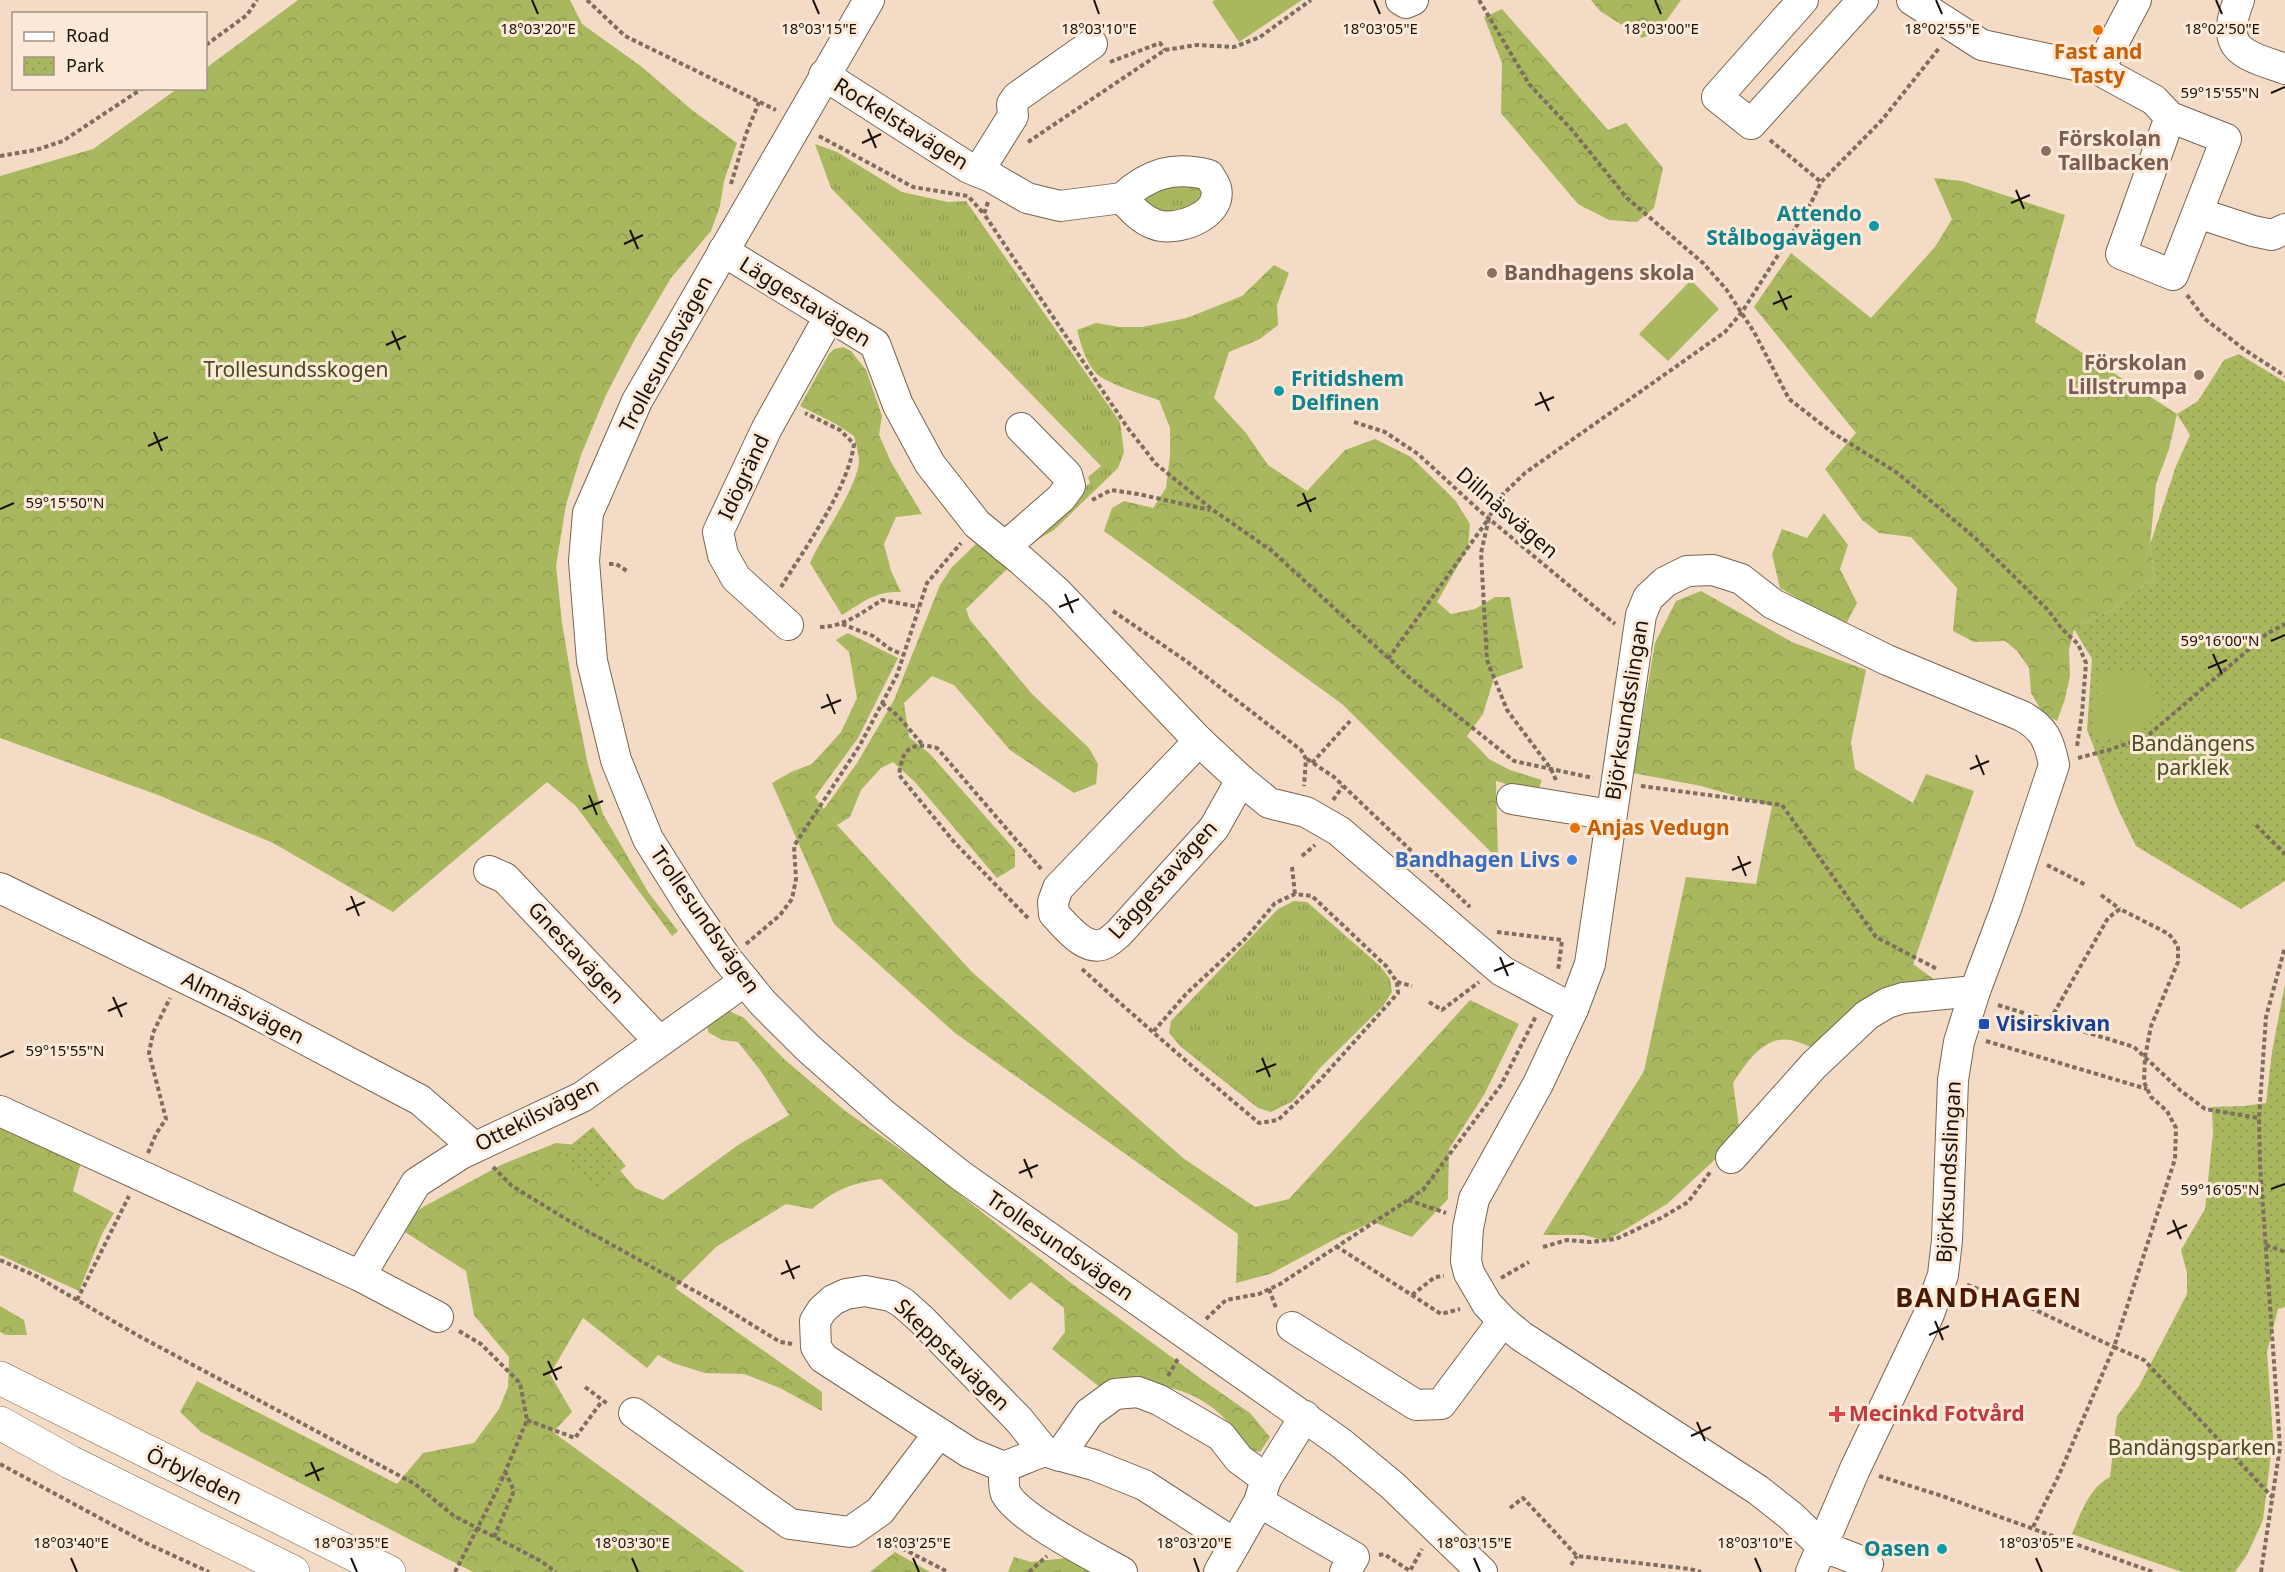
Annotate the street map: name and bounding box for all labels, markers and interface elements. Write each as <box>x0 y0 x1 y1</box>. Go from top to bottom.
legend <box>12 12 207 90</box>
text: 18°03'20"E <box>500 18 576 38</box>
text: 18°03'15"E <box>781 18 857 38</box>
text: 18°03'10"E <box>1061 18 1137 38</box>
text: 18°03'05"E <box>1342 18 1418 38</box>
text: 18°03'00"E <box>1623 18 1699 38</box>
text: 18°02'55"E <box>1904 18 1980 38</box>
text: 18°02'50"E <box>2184 18 2260 38</box>
text: Road <box>66 23 109 47</box>
marker: Fast and Tasty <box>2091 23 2105 37</box>
place label: Fast and Tasty <box>2054 37 2142 89</box>
text: Park <box>66 53 104 77</box>
street label: Rockelstavägen <box>829 70 974 176</box>
text: 59°15'55"N <box>2181 82 2259 102</box>
place label: Förskolan Tallbacken <box>2058 124 2169 176</box>
marker: Förskolan Tallbacken <box>2039 144 2053 158</box>
place label: Attendo Stålbogavägen <box>1706 199 1862 251</box>
marker: Attendo Stålbogavägen <box>1867 219 1881 233</box>
street label: Läggestavägen <box>734 250 877 353</box>
place label: Bandhagens skola <box>1504 258 1695 286</box>
marker: Bandhagens skola <box>1485 266 1499 280</box>
street label: Trollesundsvägen <box>612 270 718 437</box>
place label: Förskolan Lillstrumpa <box>2067 348 2187 400</box>
park label: Trollesundsskogen <box>204 355 388 383</box>
place label: Fritidshem Delfinen <box>1291 364 1404 416</box>
marker: Förskolan Lillstrumpa <box>2192 368 2206 382</box>
marker: Fritidshem Delfinen <box>1272 384 1286 398</box>
street label: Idögränd <box>711 429 775 524</box>
street label: Dillnäsvägen <box>1451 460 1565 564</box>
text: 59°15'50"N <box>26 492 104 512</box>
street label: Björksundsslingan <box>1598 618 1654 802</box>
text: 59°16'00"N <box>2181 630 2259 650</box>
park label: Bandängens parklek <box>2131 729 2255 781</box>
place label: Anjas Vedugn <box>1587 813 1730 841</box>
street label: Läggestavägen <box>1102 814 1223 944</box>
marker: Anjas Vedugn <box>1568 821 1582 835</box>
street label: Trollesundsvägen <box>645 840 767 998</box>
place label: Bandhagen Livs <box>1395 845 1560 873</box>
marker: Bandhagen Livs <box>1565 853 1579 867</box>
street label: Gnestavägen <box>522 895 631 1009</box>
street label: Almnäsvägen <box>178 964 309 1050</box>
place label: Visirskivan <box>1996 1009 2110 1037</box>
marker: Visirskivan <box>1977 1017 1991 1031</box>
text: 59°15'55"N <box>26 1040 104 1060</box>
street label: Ottekilsvägen <box>470 1071 603 1157</box>
street label: Björksundsslingan <box>1929 1080 1967 1264</box>
text: 59°16'05"N <box>2181 1179 2259 1199</box>
street label: Trollesundsvägen <box>982 1184 1140 1306</box>
district label: BANDHAGEN <box>1895 1278 2083 1315</box>
street label: Skeppstavägen <box>889 1292 1016 1416</box>
place label: Mecinkd Fotvård <box>1849 1399 2024 1427</box>
marker: Mecinkd Fotvård <box>1830 1407 1844 1421</box>
park label: Bandängsparken <box>2108 1433 2276 1461</box>
street label: Örbyleden <box>142 1440 247 1510</box>
text: 18°03'40"E <box>33 1532 109 1552</box>
text: 18°03'35"E <box>313 1532 389 1552</box>
text: 18°03'30"E <box>594 1532 670 1552</box>
text: 18°03'25"E <box>875 1532 951 1552</box>
text: 18°03'20"E <box>1156 1532 1232 1552</box>
text: 18°03'15"E <box>1436 1532 1512 1552</box>
text: 18°03'10"E <box>1717 1532 1793 1552</box>
text: 18°03'05"E <box>1998 1532 2074 1552</box>
place label: Oasen <box>1864 1534 1930 1562</box>
marker: Oasen <box>1935 1542 1949 1556</box>

